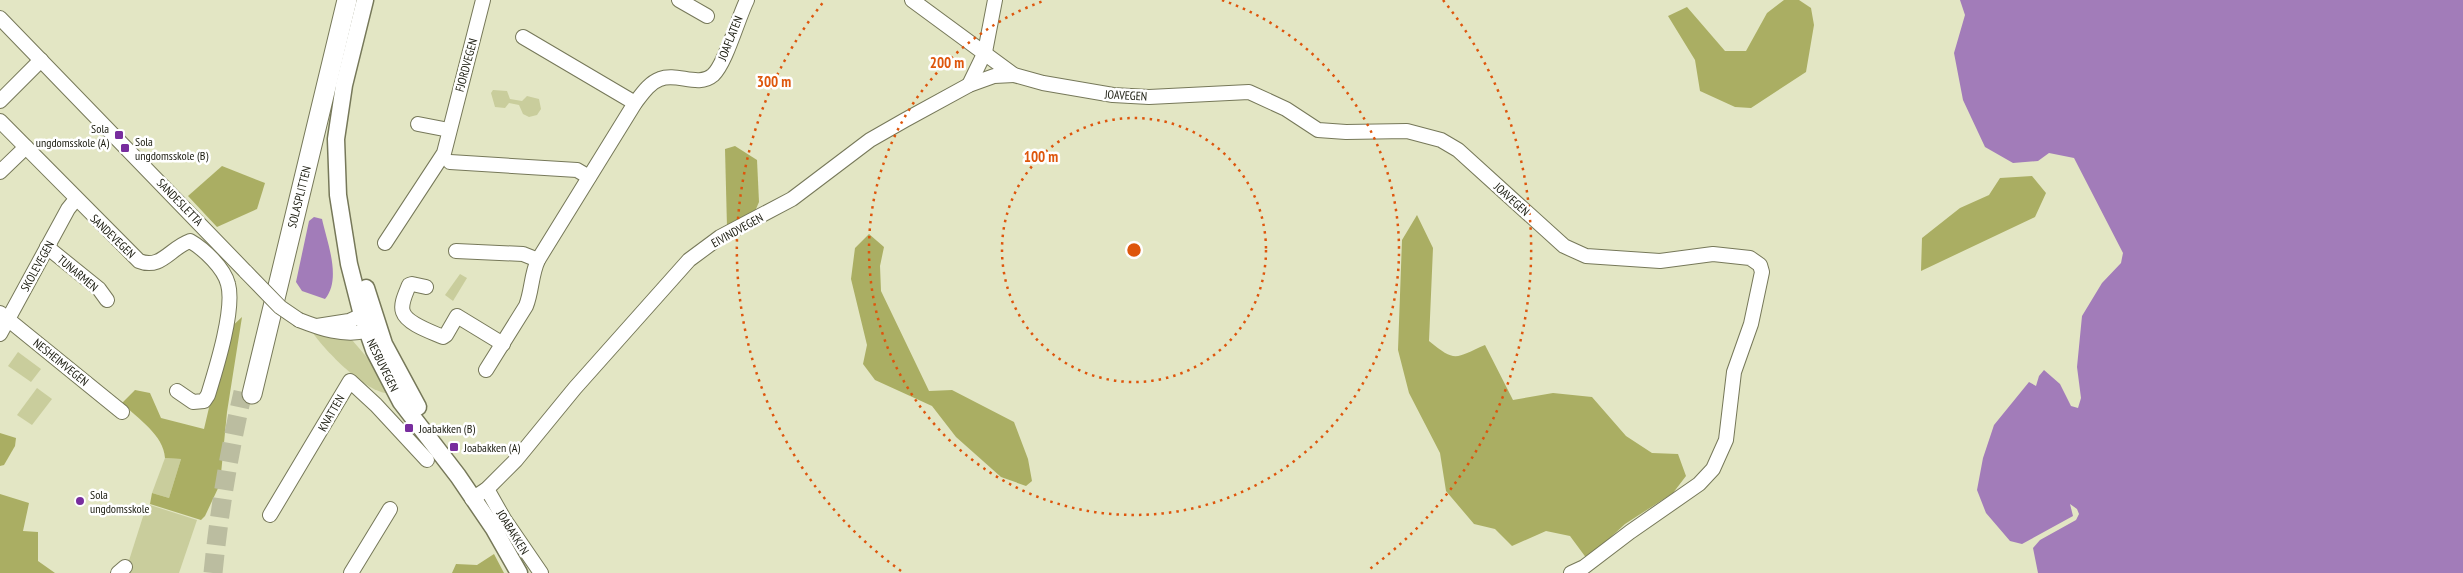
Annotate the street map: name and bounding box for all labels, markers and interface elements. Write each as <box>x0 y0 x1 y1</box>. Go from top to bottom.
street label: JOAFLATEN <box>714 13 746 63</box>
street label: FJORDVEGEN <box>452 37 480 93</box>
text: 200 m <box>930 53 964 72</box>
text: 300 m <box>757 72 791 91</box>
street label: JOAVEGEN <box>1103 86 1148 104</box>
place label: Sola ungdomsskole (A) <box>36 121 109 150</box>
marker: Sola ungdomsskole (A) <box>113 129 125 141</box>
place label: Sola ungdomsskole (B) <box>135 134 208 163</box>
marker: Sola ungdomsskole (B) <box>119 142 131 154</box>
text: 100 m <box>1024 147 1058 166</box>
street label: SOLASPLITTEN <box>284 164 314 230</box>
street label: SANDESLETTA <box>154 175 206 229</box>
street label: JOAVEGEN <box>1490 178 1533 219</box>
street label: EIVINDVEGEN <box>708 210 766 250</box>
street label: SANDEVEGEN <box>87 211 139 261</box>
street label: SKOLEVEGEN <box>17 238 57 294</box>
centre of rings <box>1125 241 1143 259</box>
street label: TUNARMEN <box>55 252 101 294</box>
street label: NESHEIMVEGEN <box>30 335 92 389</box>
street label: NESBUVEGEN <box>364 336 402 394</box>
street label: KNATTEN <box>315 392 347 434</box>
place label: Joabakken (B) <box>418 421 475 436</box>
marker: Joabakken (B) <box>403 422 415 434</box>
place label: Joabakken (A) <box>463 440 520 455</box>
marker: Joabakken (A) <box>448 441 460 453</box>
place label: Sola ungdomsskole <box>90 487 149 516</box>
marker: Sola ungdomsskole <box>74 495 86 507</box>
street label: JOABAKKEN <box>493 506 533 557</box>

